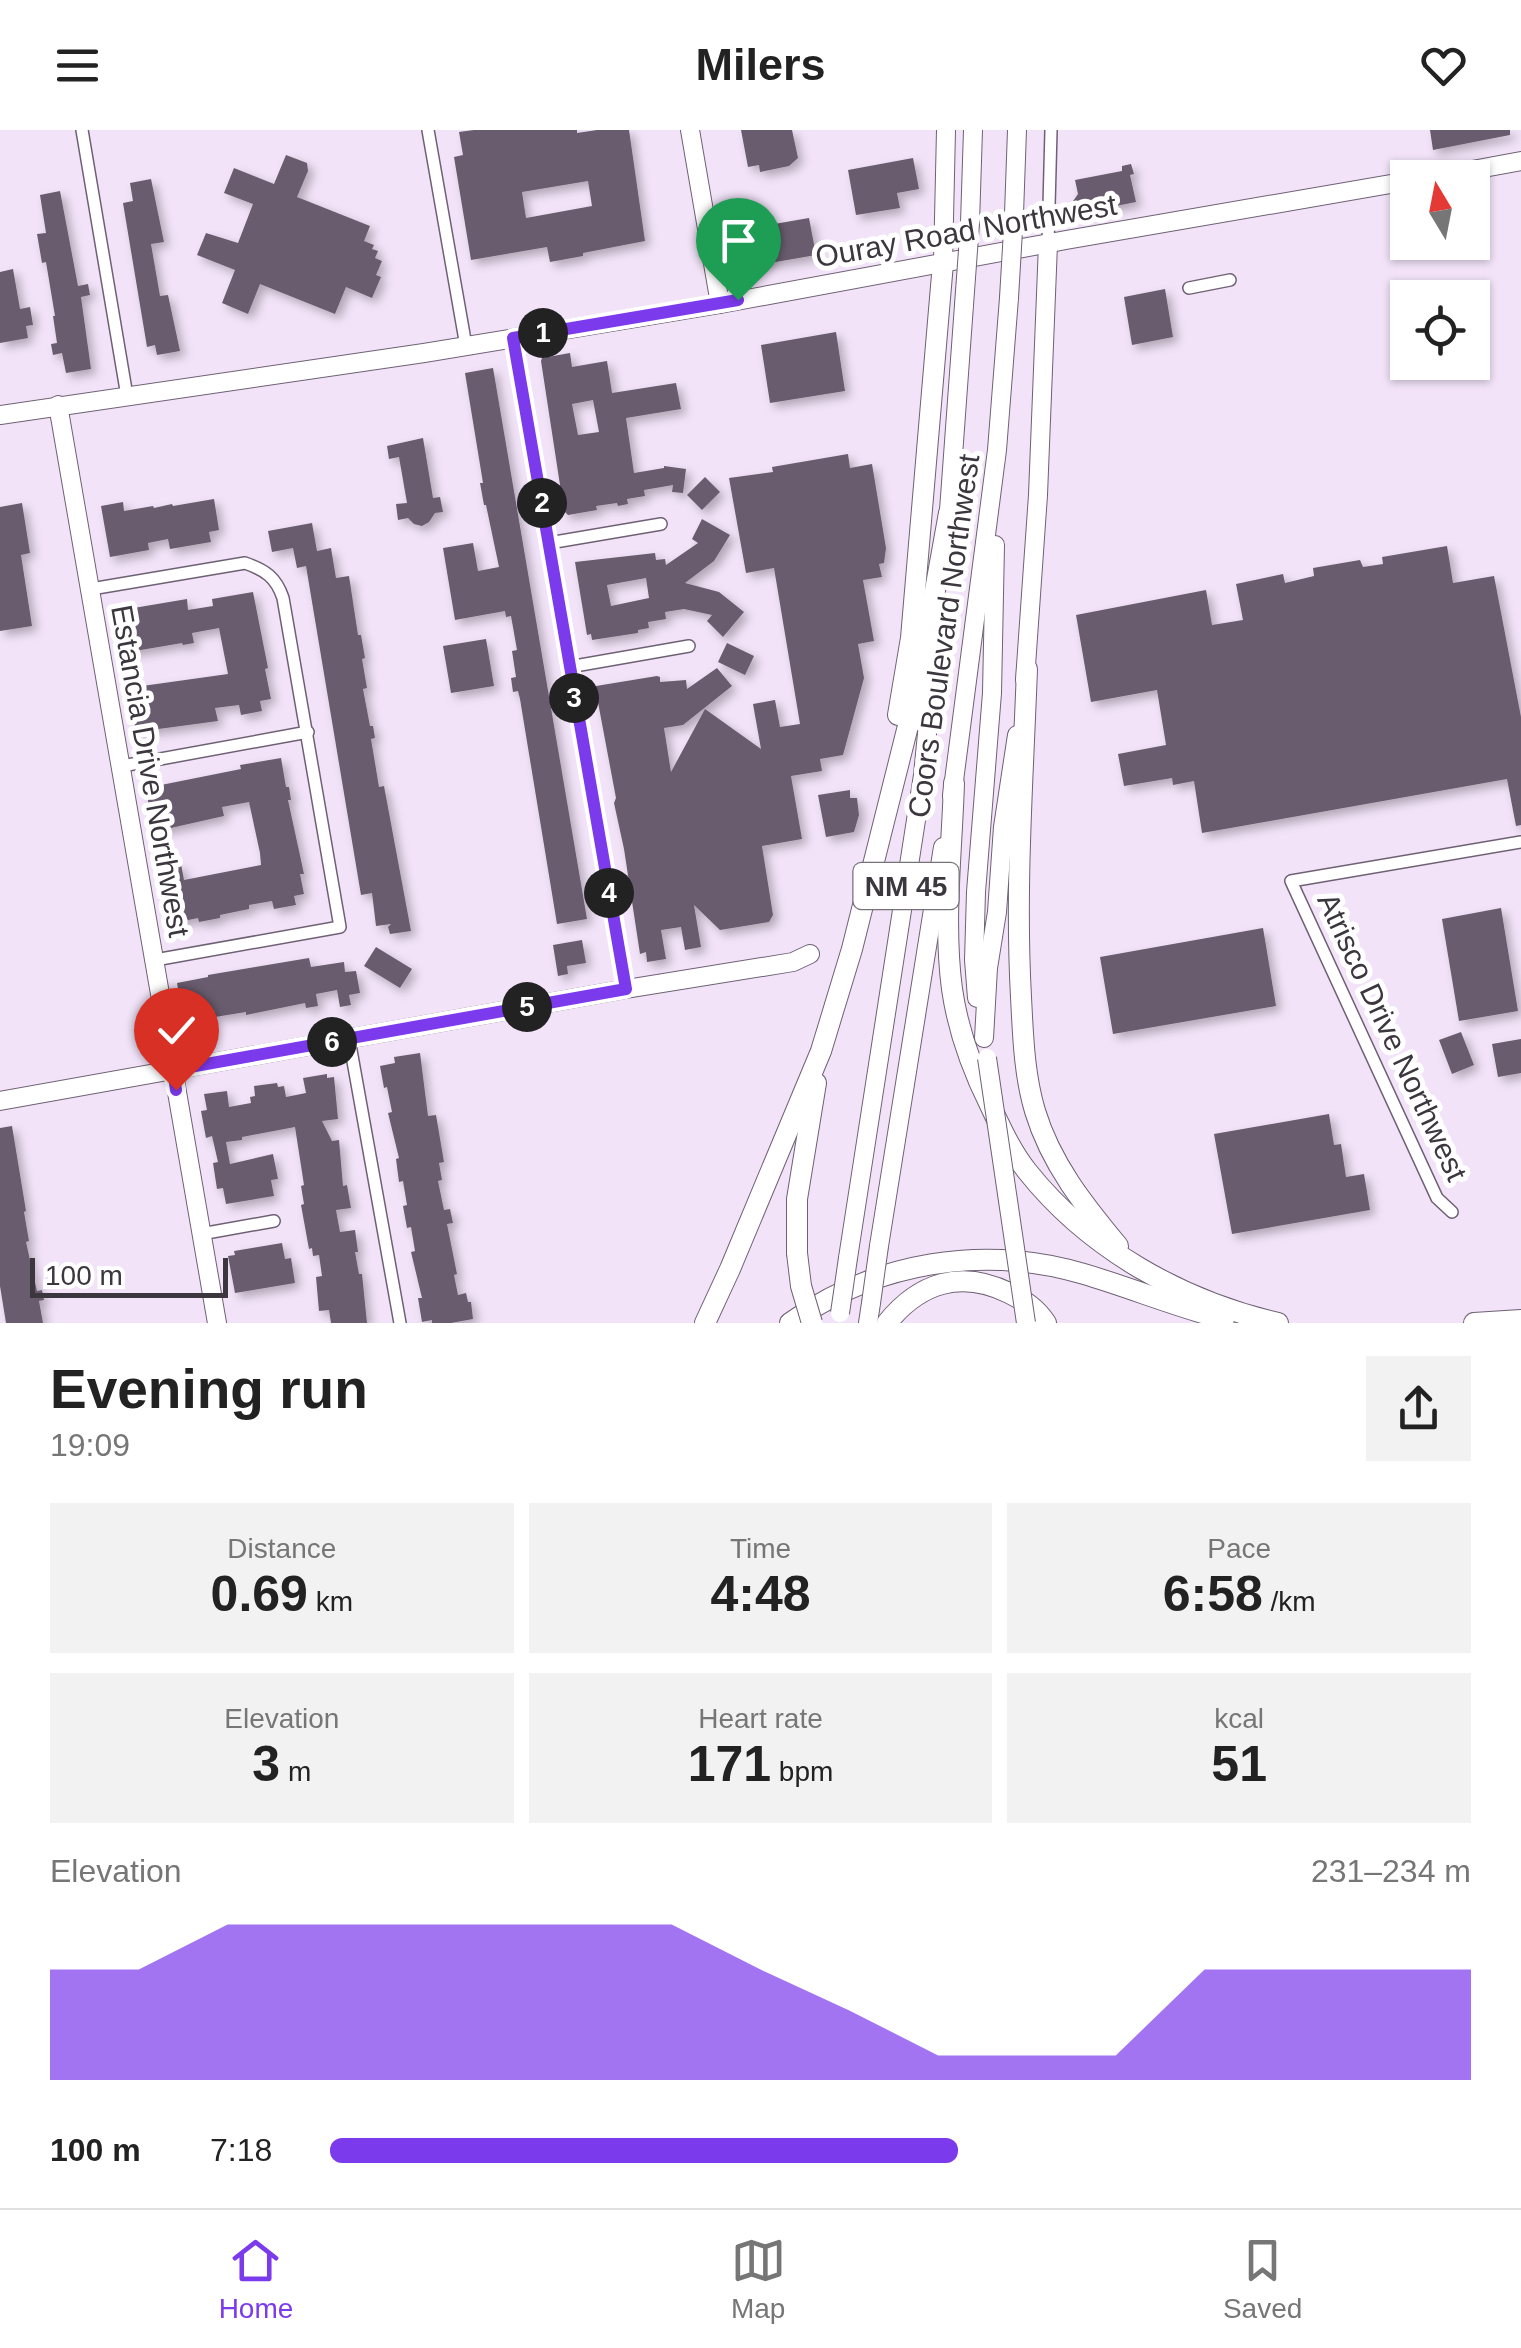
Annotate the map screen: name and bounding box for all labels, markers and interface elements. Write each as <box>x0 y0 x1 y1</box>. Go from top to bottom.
icon: menu <box>50 38 105 93</box>
icon: heart <box>1416 38 1471 93</box>
text: Milers <box>695 39 826 90</box>
north arrow <box>1390 160 1490 260</box>
map controls <box>1390 160 1490 380</box>
street label: Ouray Road Northwest <box>813 188 1120 273</box>
pin <box>696 198 781 301</box>
icon: arrive <box>711 213 766 268</box>
button: locate <box>1390 280 1490 380</box>
pin: 1 <box>518 308 568 358</box>
text: 1 <box>535 317 551 348</box>
street label: Coors Boulevard Northwest <box>902 451 985 820</box>
pin: 2 <box>517 478 567 528</box>
text: 2 <box>534 487 550 518</box>
street label: Estancia Drive Northwest <box>105 602 196 940</box>
pin: 3 <box>549 673 599 723</box>
text: 3 <box>566 682 582 713</box>
road number: NM 45 <box>854 863 958 909</box>
pin: 4 <box>584 868 634 918</box>
text: 4 <box>601 877 617 908</box>
street label: Atrisco Drive Northwest <box>1311 888 1474 1186</box>
pin: 5 <box>502 982 552 1032</box>
pin <box>134 988 219 1091</box>
text: 5 <box>519 991 535 1022</box>
icon: check <box>149 1003 204 1058</box>
pin: 6 <box>307 1017 357 1067</box>
text: 6 <box>324 1026 340 1057</box>
scale bar <box>30 1253 228 1298</box>
text: 100 m <box>45 1260 123 1291</box>
button: share <box>1366 1356 1471 1461</box>
text: Evening run <box>50 1358 368 1420</box>
text: 19:09 <box>50 1427 130 1463</box>
text: Distance <box>227 1533 336 1564</box>
text: Time <box>730 1533 791 1564</box>
text: Pace <box>1207 1533 1271 1564</box>
text: 0.69 <box>211 1566 308 1622</box>
text: 4:48 <box>710 1566 811 1622</box>
text: 6:58 <box>1163 1566 1263 1622</box>
text: km <box>308 1586 353 1617</box>
text: /km <box>1263 1586 1316 1617</box>
text: Elevation <box>224 1703 339 1734</box>
text: Heart rate <box>698 1703 823 1734</box>
text: kcal <box>1214 1703 1264 1734</box>
text: 3 <box>252 1736 280 1792</box>
text: 171 <box>688 1736 771 1792</box>
text: 51 <box>1211 1736 1267 1792</box>
text: m <box>280 1756 311 1787</box>
text: bpm <box>771 1756 833 1787</box>
text: Elevation <box>50 1853 182 1889</box>
text: 231–234 m <box>1311 1853 1471 1889</box>
text: 100 m <box>50 2132 141 2168</box>
text: 7:18 <box>210 2132 272 2168</box>
tab: Home <box>219 2233 293 2325</box>
tab: Map <box>731 2233 786 2325</box>
tab: Saved <box>1223 2233 1302 2325</box>

